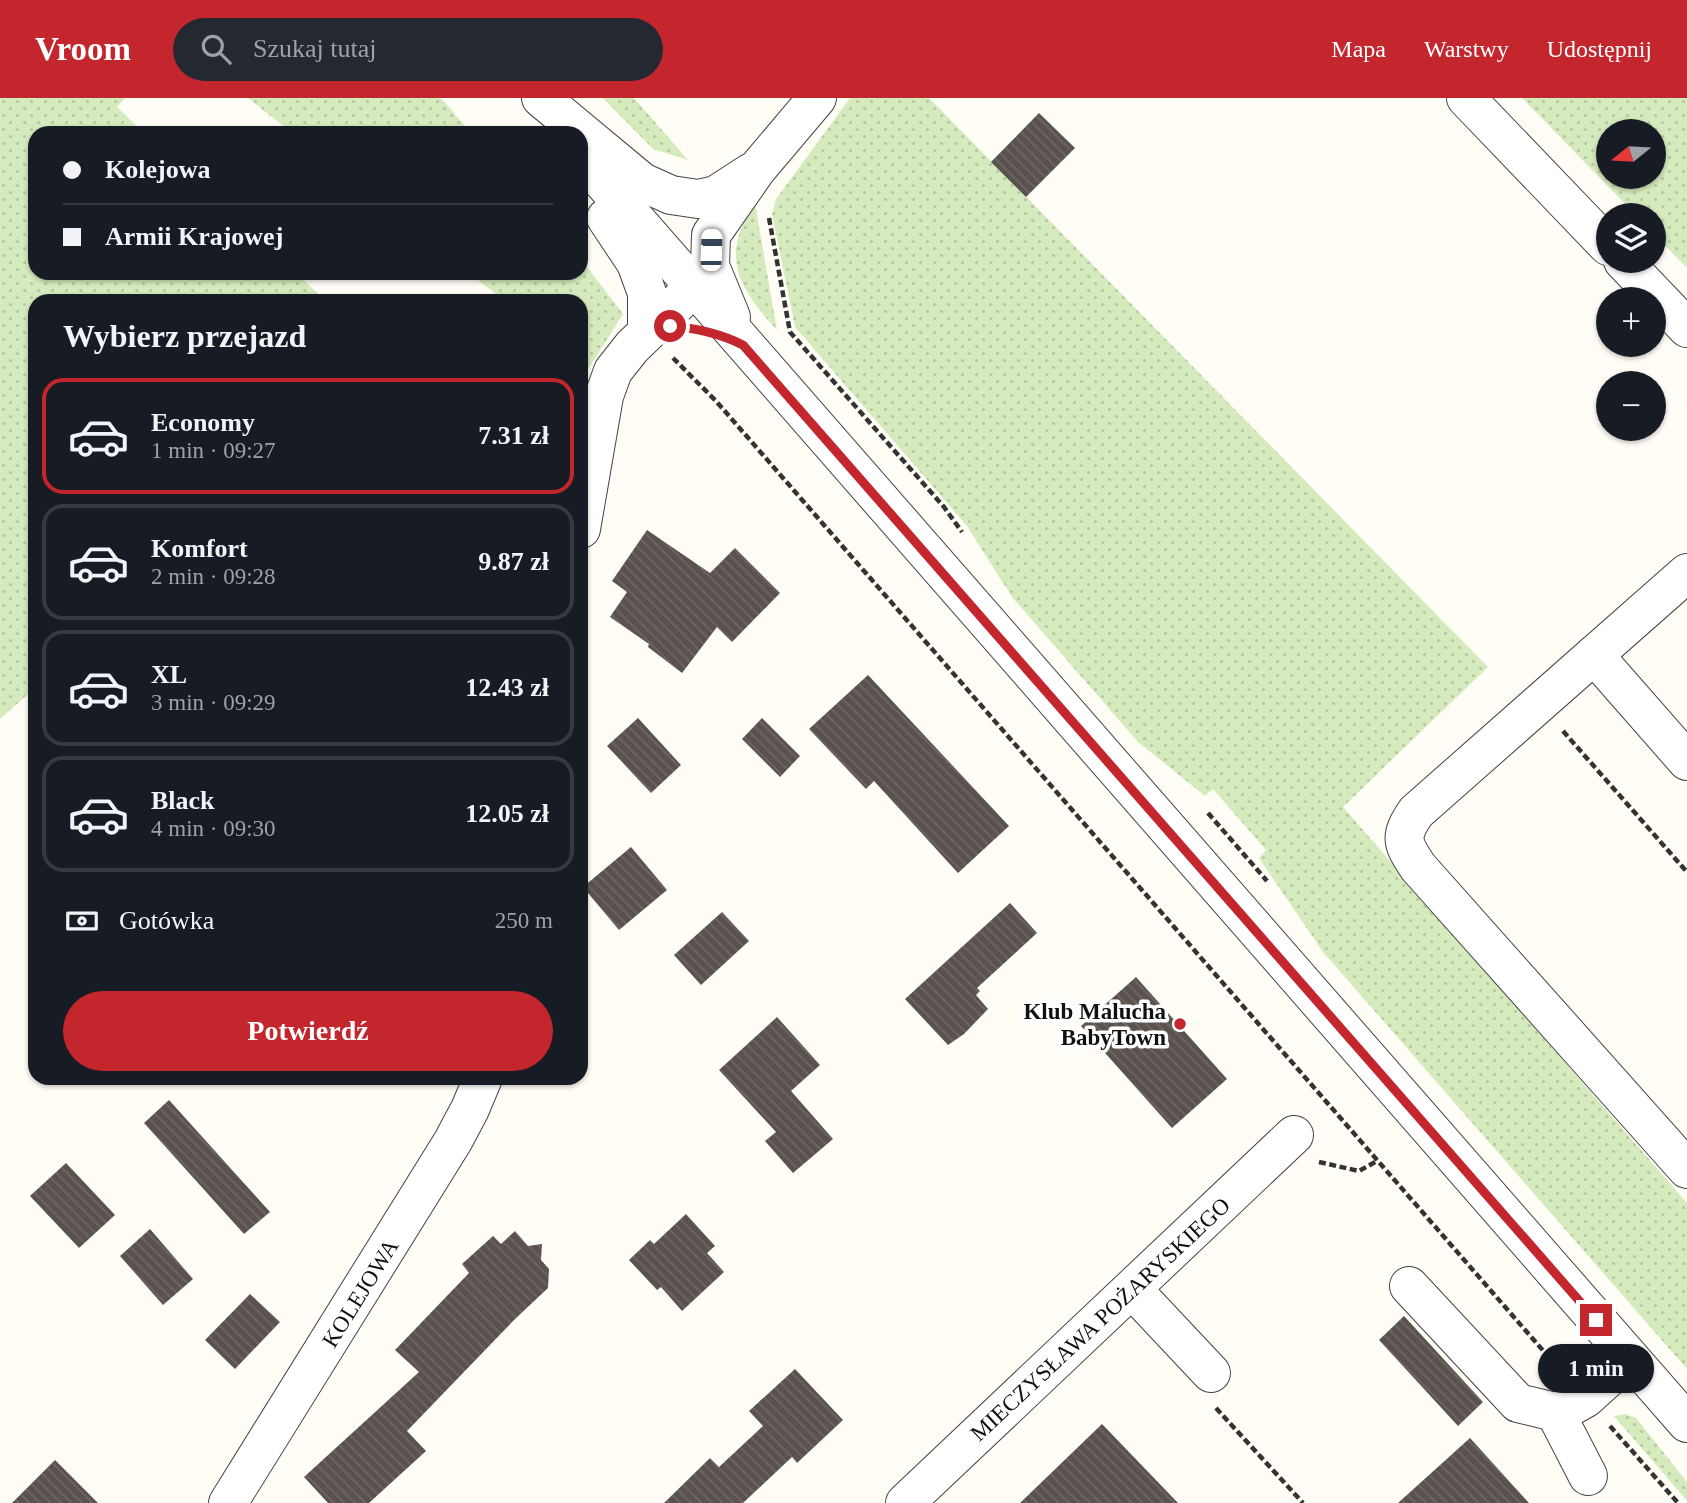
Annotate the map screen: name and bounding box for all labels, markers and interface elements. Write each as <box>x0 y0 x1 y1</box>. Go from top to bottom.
search box <box>173 18 663 81</box>
icon: search <box>197 30 235 68</box>
text: Vroom <box>35 31 131 67</box>
text: Szukaj tutaj <box>253 34 376 63</box>
text: Mapa <box>1331 36 1386 62</box>
text: Warstwy <box>1424 36 1509 62</box>
text: Udostępnij <box>1547 36 1652 62</box>
north arrow <box>1596 119 1666 189</box>
map controls <box>1596 119 1666 441</box>
text: Kolejowa <box>105 155 210 184</box>
button: layers <box>1596 203 1666 273</box>
text: Armii Krajowej <box>105 222 283 251</box>
car <box>700 229 723 271</box>
button: + <box>1596 287 1666 357</box>
route start <box>654 310 686 342</box>
text: Wybierz przejazd <box>63 318 306 354</box>
button: − <box>1596 371 1666 441</box>
icon: car <box>67 405 130 468</box>
text: Economy <box>151 408 255 437</box>
text: 7.31 zł <box>478 421 549 450</box>
text: 1 min · 09:27 <box>151 438 276 463</box>
icon: car <box>67 531 130 594</box>
text: Komfort <box>151 534 248 563</box>
text: 9.87 zł <box>478 547 549 576</box>
text: 2 min · 09:28 <box>151 564 276 589</box>
icon: car <box>67 657 130 720</box>
text: XL <box>151 660 187 689</box>
text: 12.43 zł <box>465 673 549 702</box>
text: 3 min · 09:29 <box>151 690 276 715</box>
icon: car <box>67 783 130 846</box>
text: Black <box>151 786 215 815</box>
text: 12.05 zł <box>465 799 549 828</box>
text: 4 min · 09:30 <box>151 816 276 841</box>
icon: cash <box>63 902 101 940</box>
text: Gotówka <box>119 906 214 935</box>
text: 250 m <box>495 908 553 933</box>
button: Potwierdź <box>63 991 553 1071</box>
place label: Klub Malucha BabyTown <box>1023 999 1166 1050</box>
marker: Klub Malucha BabyTown <box>1172 1016 1188 1032</box>
street label: MIECZYSŁAWA POŻARYSKIEGO <box>966 1193 1235 1446</box>
street label: KOLEJOWA <box>317 1234 404 1352</box>
route end <box>1580 1304 1612 1336</box>
callout: 1 min <box>1538 1344 1654 1394</box>
text: 1 min <box>1568 1356 1624 1381</box>

